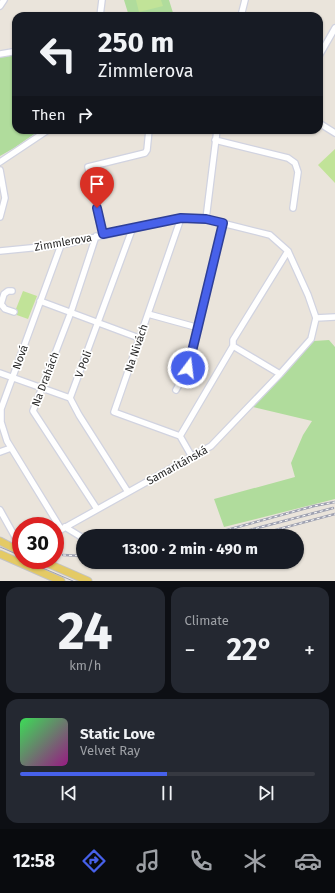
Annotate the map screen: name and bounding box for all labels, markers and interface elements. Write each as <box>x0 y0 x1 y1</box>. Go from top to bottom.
text: 250 m <box>98 26 174 59</box>
icon: left <box>32 28 84 80</box>
text: Zimmlerova <box>98 60 194 82</box>
icon: right <box>74 104 96 126</box>
text: Then <box>32 106 66 124</box>
pin <box>80 167 114 208</box>
icon: arrive <box>86 173 108 195</box>
street label: Zimmlerova <box>33 231 93 254</box>
street label: Na Nivách <box>122 322 151 374</box>
street label: Nová <box>10 343 31 371</box>
position arrow <box>167 347 209 389</box>
street label: V Poli <box>72 349 95 380</box>
street label: Na Drahách <box>29 350 62 408</box>
street label: Samaritánská <box>145 443 210 488</box>
speed limit sign: 30 <box>12 517 64 569</box>
text: 13:00 · 2 min · 490 m <box>122 540 258 558</box>
text: 24 <box>58 600 113 663</box>
text: Climate <box>185 613 229 628</box>
text: 22° <box>226 632 273 668</box>
text: − <box>185 637 196 664</box>
text: + <box>304 637 315 664</box>
text: km/h <box>69 658 101 673</box>
text: Static Love <box>80 725 155 743</box>
text: Velvet Ray <box>80 743 140 758</box>
icon: previous <box>58 782 80 804</box>
icon: pause <box>156 782 178 804</box>
icon: next <box>255 782 277 804</box>
icon: directions <box>80 847 108 875</box>
icon: music <box>134 847 162 875</box>
icon: phone <box>187 847 215 875</box>
icon: climate <box>241 847 269 875</box>
icon: car <box>294 847 322 875</box>
text: 12:58 <box>13 850 55 872</box>

